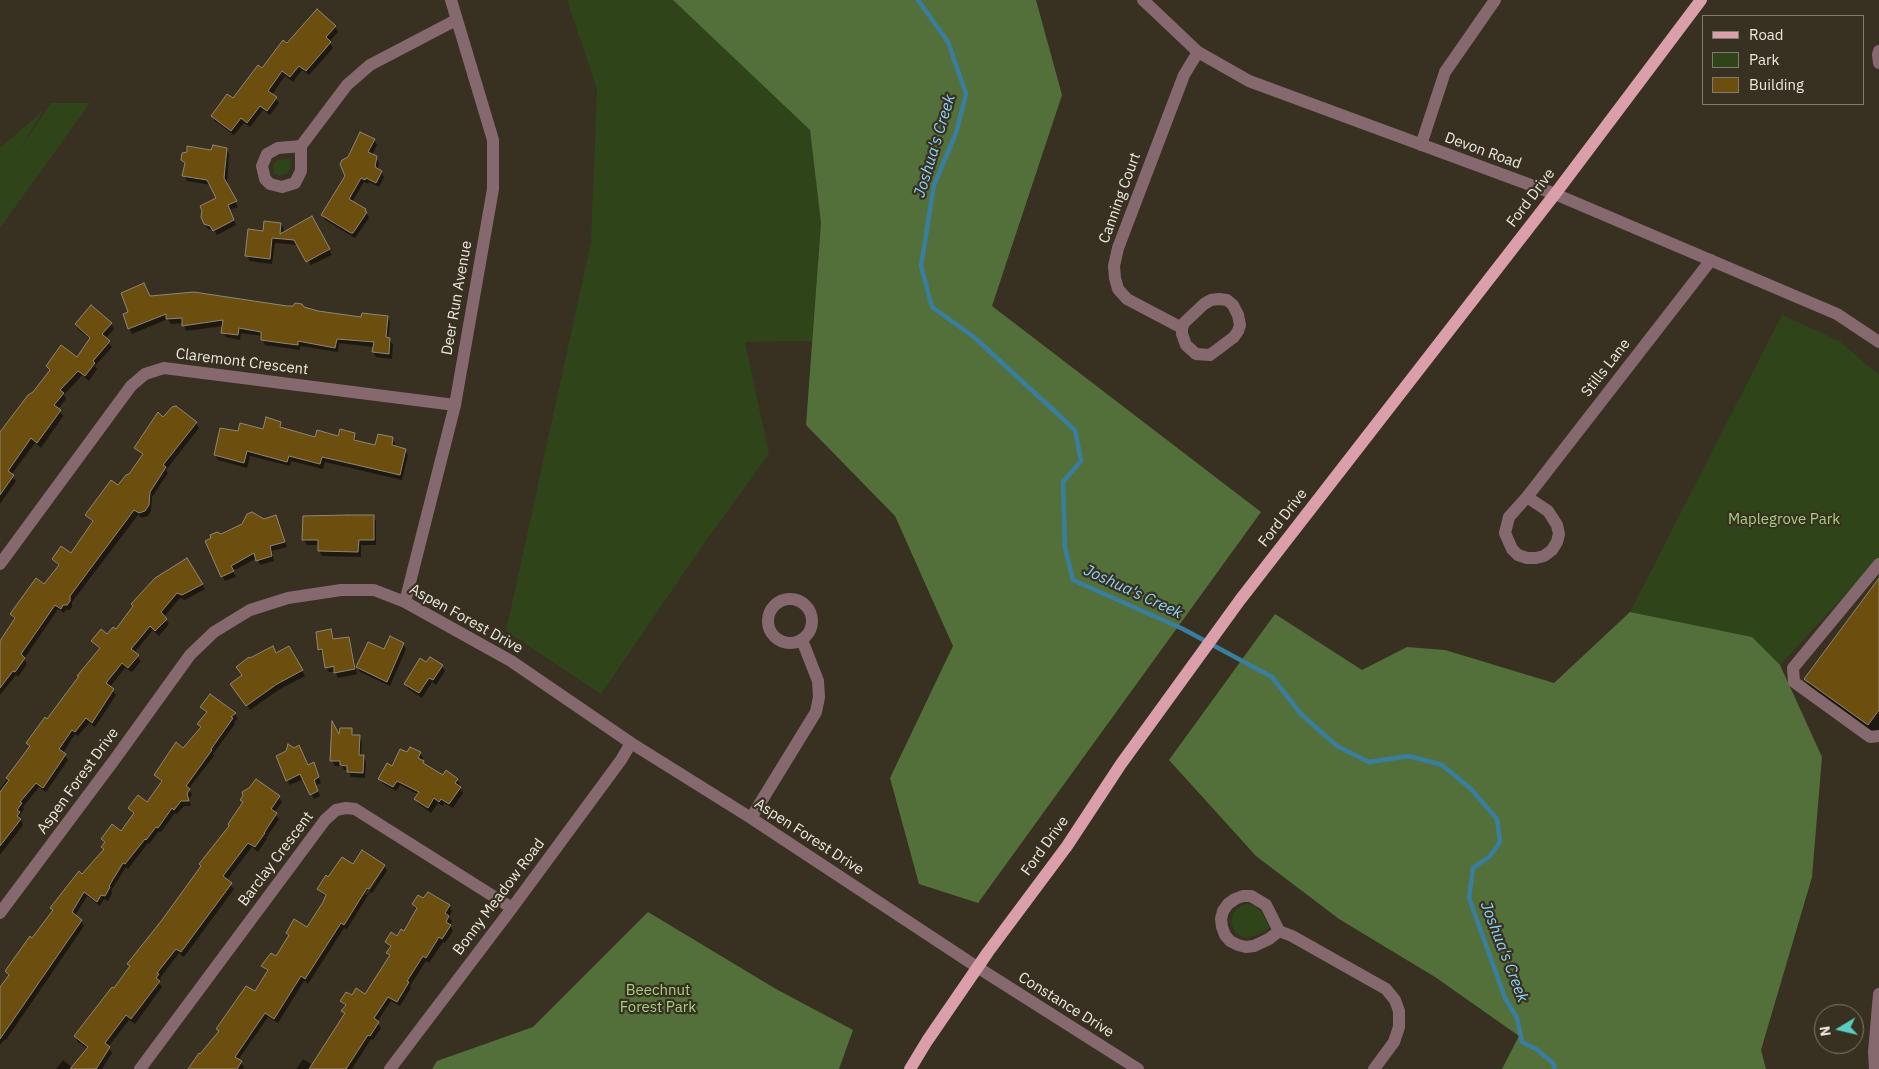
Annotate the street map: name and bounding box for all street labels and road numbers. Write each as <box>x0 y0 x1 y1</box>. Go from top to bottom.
street label: Devon Road <box>1442 129 1524 173</box>
street label: Canning Court <box>1095 150 1145 246</box>
street label: Ford Drive <box>1503 165 1559 231</box>
street label: Deer Run Avenue <box>438 239 476 357</box>
street label: Stills Lane <box>1578 335 1634 401</box>
street label: Claremont Crescent <box>175 345 309 379</box>
street label: Ford Drive <box>1255 485 1311 551</box>
street label: Aspen Forest Drive <box>406 580 526 658</box>
street label: Aspen Forest Drive <box>33 724 123 838</box>
street label: Aspen Forest Drive <box>751 795 867 879</box>
street label: Barclay Crescent <box>235 808 317 910</box>
street label: Ford Drive <box>1017 813 1073 879</box>
street label: Bonny Meadow Road <box>449 835 549 959</box>
street label: Constance Drive <box>1015 968 1117 1042</box>

